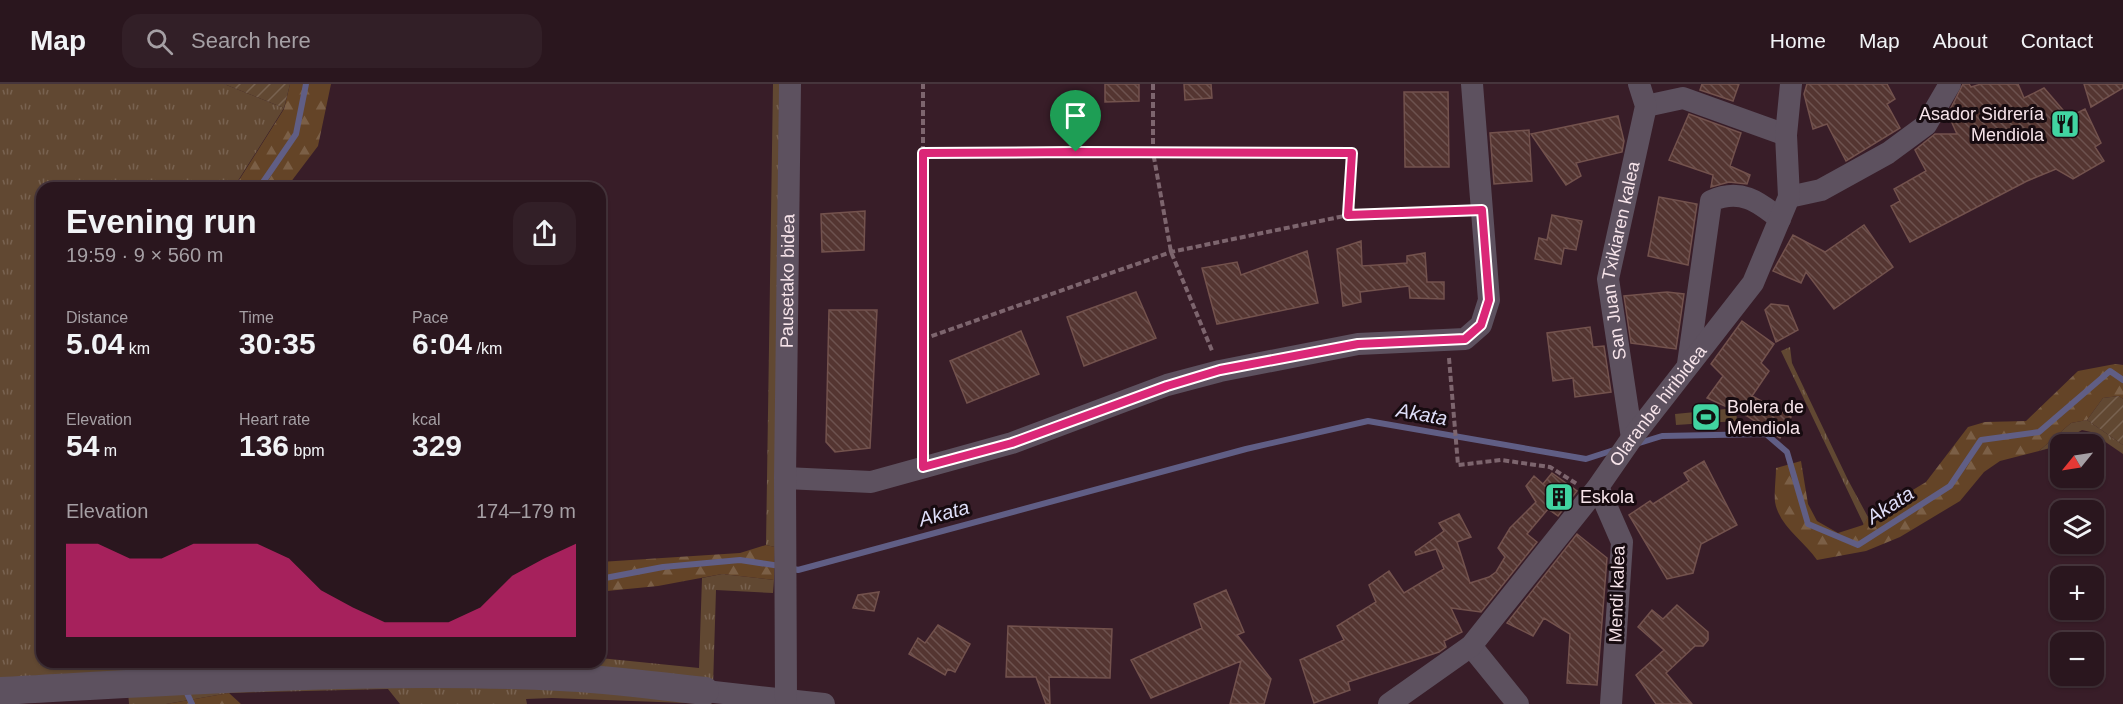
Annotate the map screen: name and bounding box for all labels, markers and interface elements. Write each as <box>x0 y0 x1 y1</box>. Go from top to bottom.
search box <box>122 14 542 68</box>
text: Map <box>30 25 86 56</box>
icon: search <box>143 25 176 58</box>
text: Search here <box>191 28 311 53</box>
text: Home <box>1770 29 1826 52</box>
text: Map <box>1859 29 1900 52</box>
text: About <box>1933 29 1988 52</box>
text: Contact <box>2021 29 2093 52</box>
pin <box>1050 90 1101 152</box>
icon: arrive <box>1059 99 1092 132</box>
place label: Asador Sidrería Mendiola <box>1919 104 2045 145</box>
restaurant icon: Asador Sidrería Mendiola <box>2049 108 2081 140</box>
street label: San Juan Txikiaren kalea <box>1598 159 1644 361</box>
button: share <box>513 202 576 265</box>
text: Evening run <box>66 203 257 240</box>
street label: Pausetako bidea <box>777 213 798 348</box>
text: 19:59 · 9 × 560 m <box>66 244 223 266</box>
text: Distance <box>66 309 128 326</box>
text: Time <box>239 309 274 326</box>
text: Pace <box>412 309 448 326</box>
text: 5.04 <box>66 327 124 360</box>
text: 30:35 <box>239 327 316 360</box>
text: 6:04 <box>412 327 472 360</box>
text: km <box>124 340 150 357</box>
text: /km <box>472 340 502 357</box>
street label: Olaranbe hiribidea <box>1605 340 1711 470</box>
place label: Bolera de Mendiola <box>1727 397 1804 438</box>
water label: Akata <box>1394 399 1449 429</box>
sports icon: Bolera de Mendiola <box>1690 401 1722 433</box>
text: Elevation <box>66 411 132 428</box>
text: Heart rate <box>239 411 310 428</box>
text: kcal <box>412 411 440 428</box>
text: 54 <box>66 429 99 462</box>
text: 136 <box>239 429 289 462</box>
text: 329 <box>412 429 462 462</box>
north arrow <box>2050 434 2104 488</box>
map controls <box>2050 434 2104 686</box>
text: m <box>99 442 117 459</box>
text: bpm <box>289 442 325 459</box>
building icon: Eskola <box>1543 481 1575 513</box>
water label: Akata <box>1862 482 1917 529</box>
place label: Eskola <box>1580 487 1635 507</box>
water label: Akata <box>915 496 972 531</box>
text: Elevation <box>66 500 148 522</box>
text: 174–179 m <box>476 500 576 522</box>
button: layers <box>2050 500 2104 554</box>
street label: Mendi kalea <box>1605 544 1629 643</box>
button: + <box>2050 566 2104 620</box>
button: − <box>2050 632 2104 686</box>

